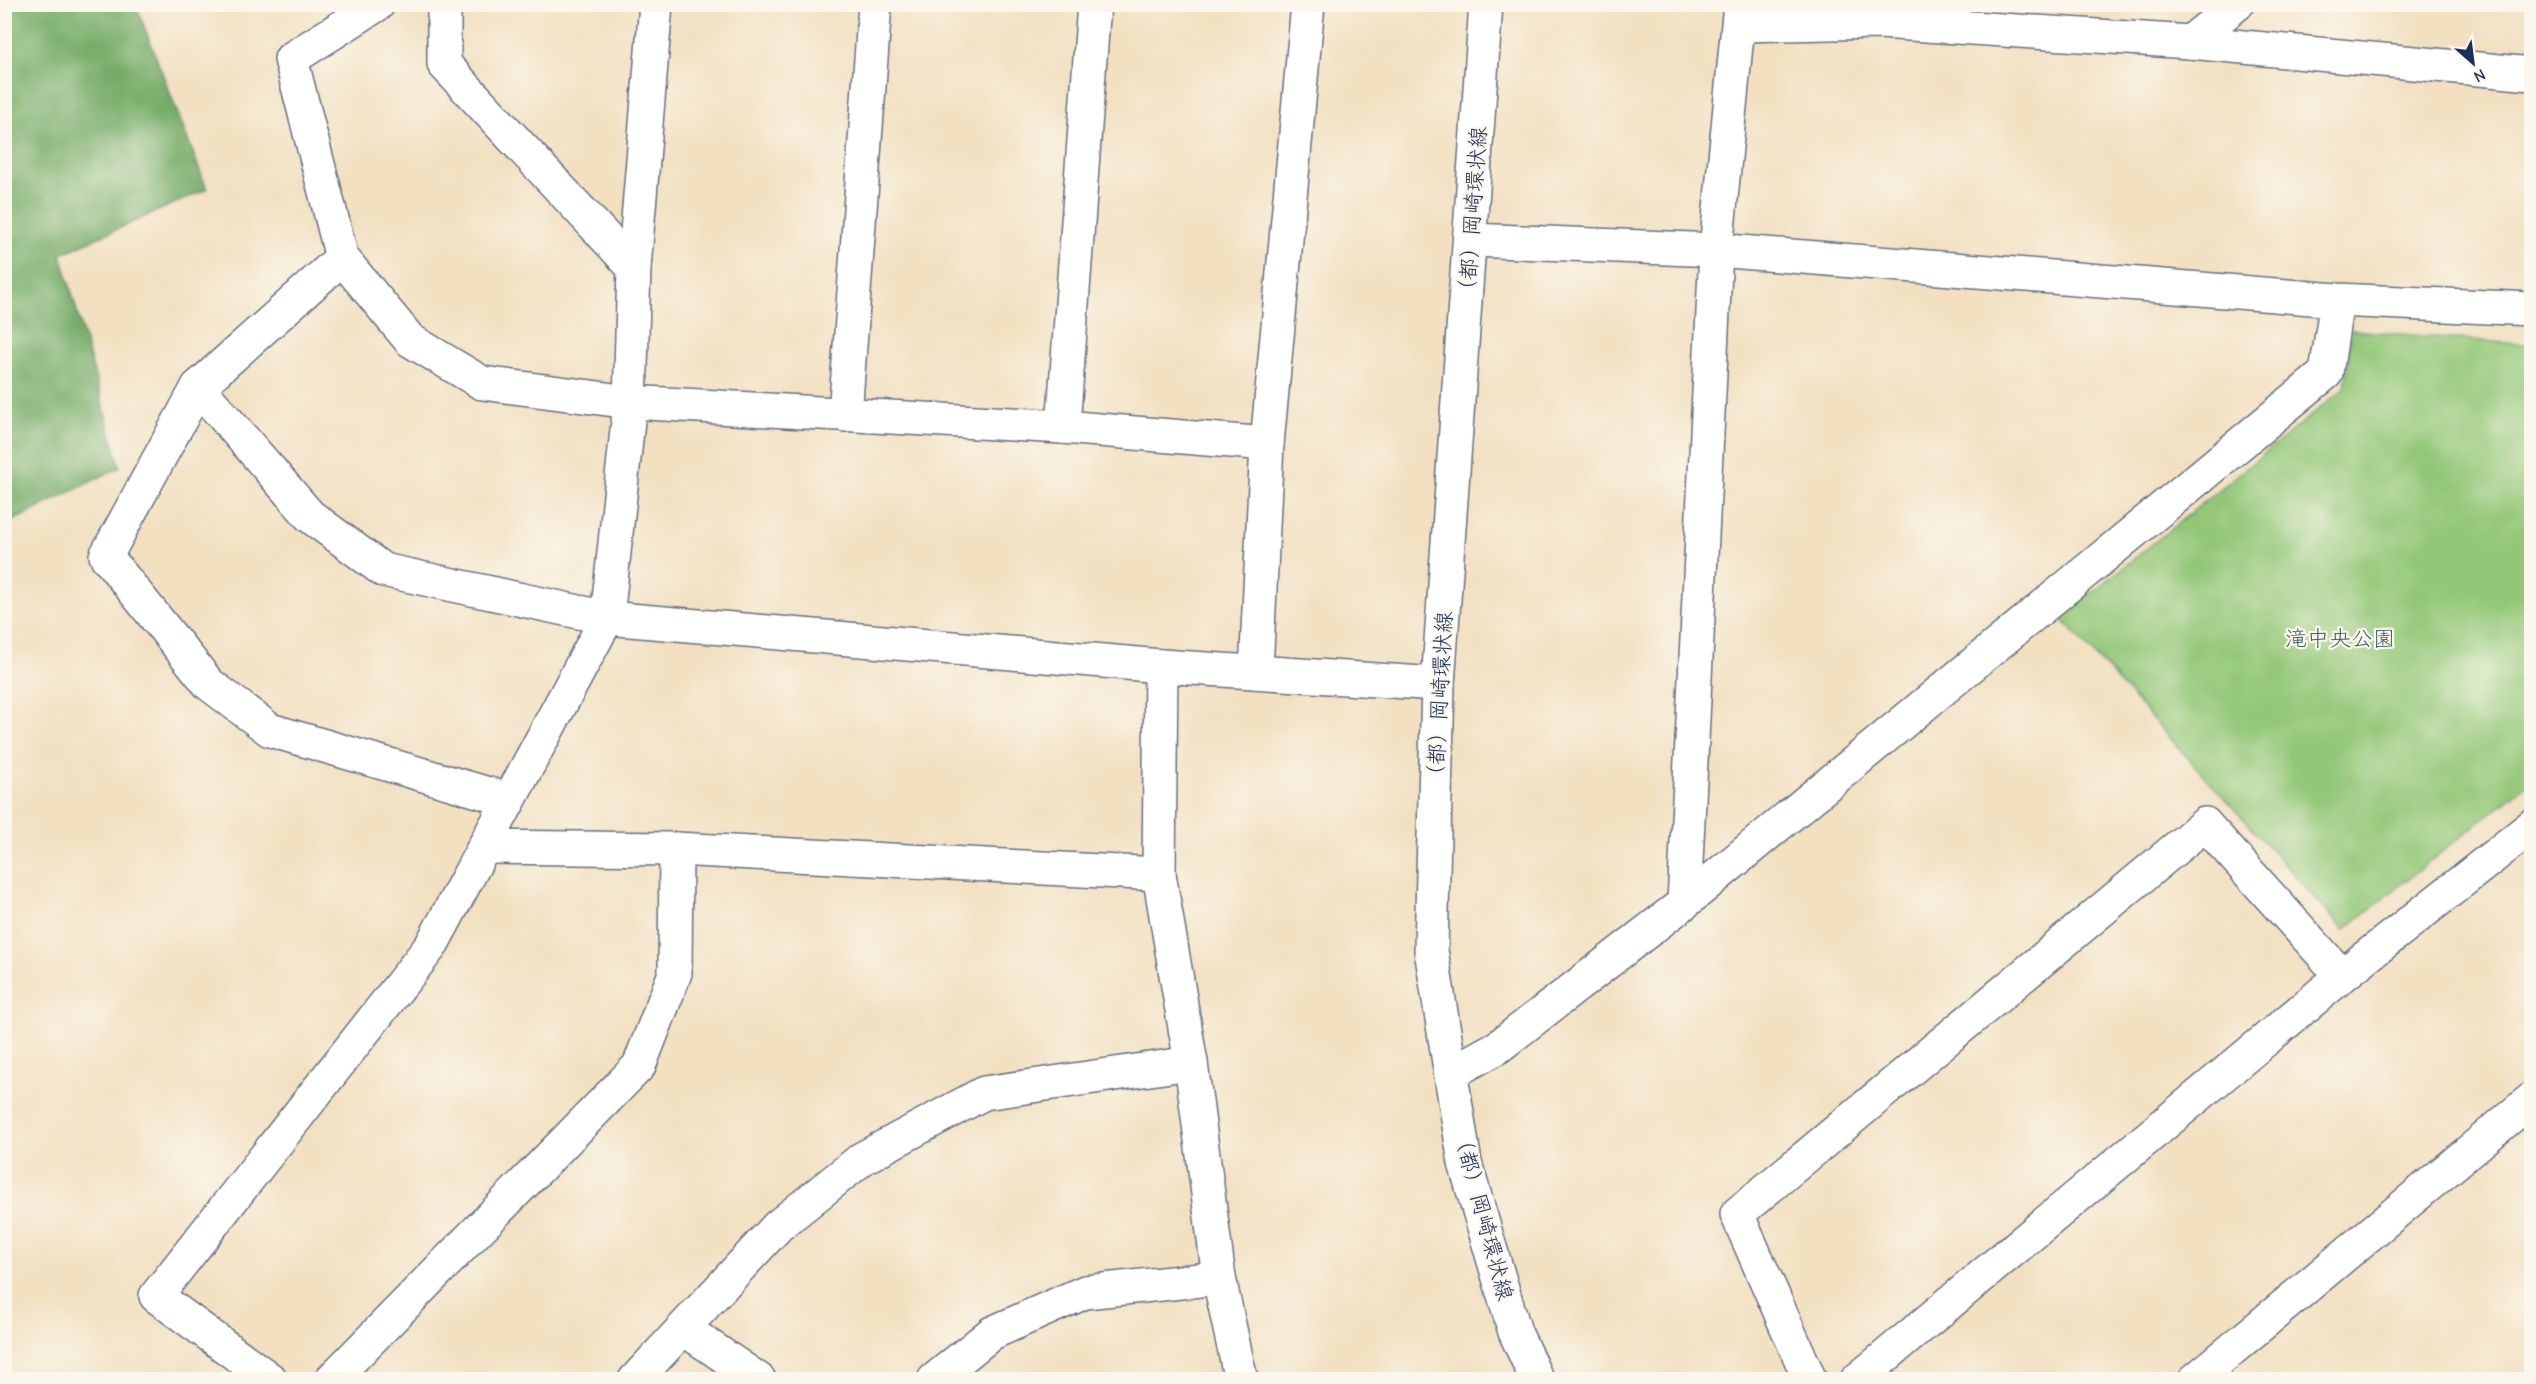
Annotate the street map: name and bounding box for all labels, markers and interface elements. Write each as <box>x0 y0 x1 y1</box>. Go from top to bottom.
north arrow <box>2443 33 2503 93</box>
text: N <box>2471 65 2488 86</box>
street label: （都）岡崎環状線 <box>1454 125 1492 303</box>
street label: （都）岡崎環状線 <box>1422 610 1458 788</box>
park label: 滝中央公園 <box>2285 626 2395 652</box>
street label: （都）岡崎環状線 <box>1448 1127 1518 1303</box>

